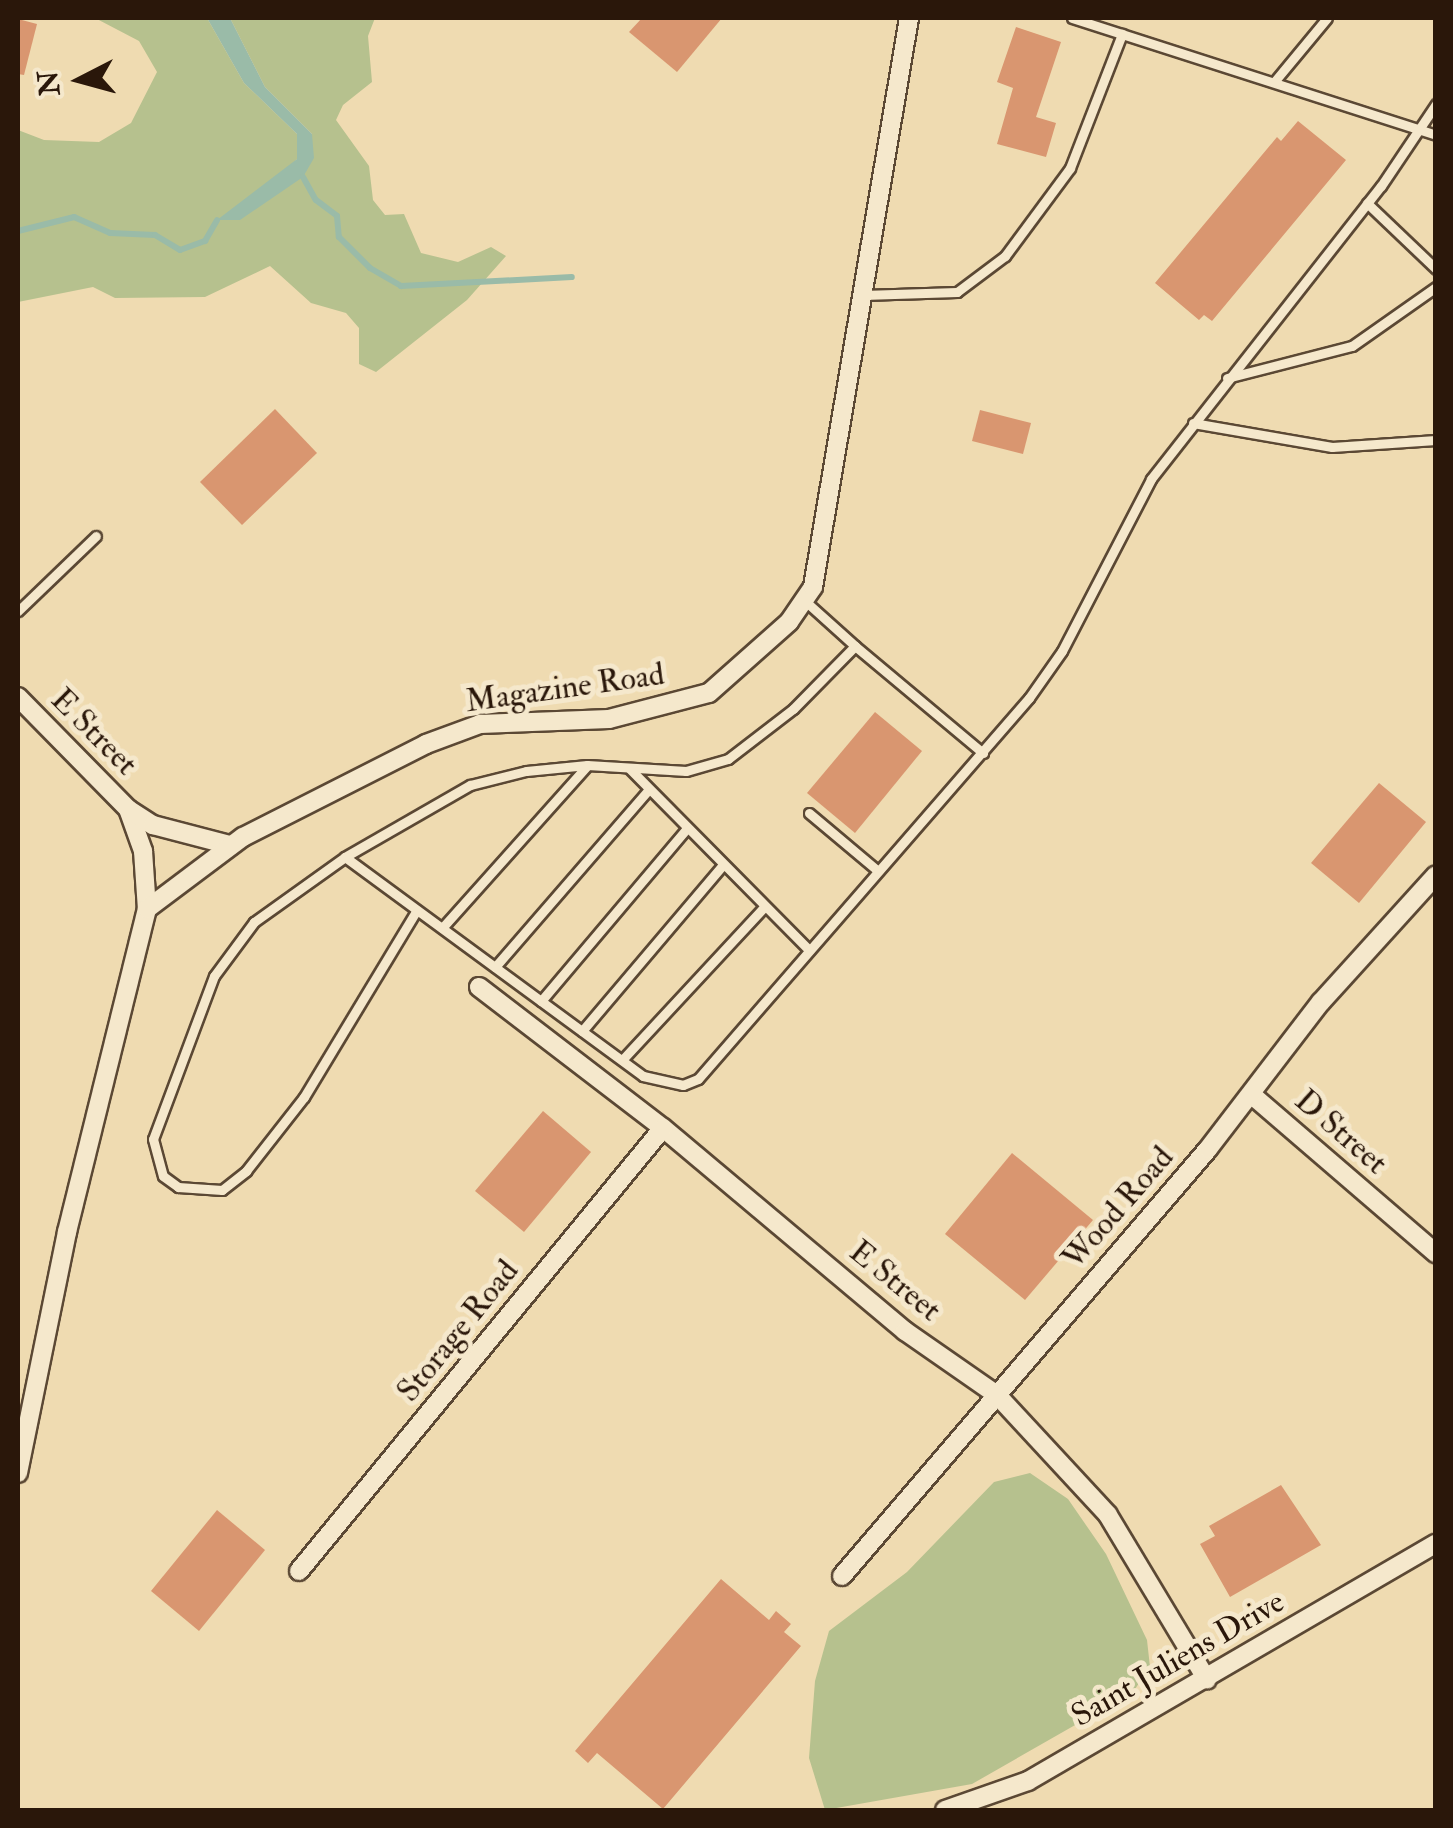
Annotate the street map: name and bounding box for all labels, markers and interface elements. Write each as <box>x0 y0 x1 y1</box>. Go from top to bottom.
north arrow <box>30 30 130 130</box>
text: N <box>31 69 68 97</box>
street label: Magazine Road <box>463 655 667 721</box>
street label: E Street <box>43 681 145 783</box>
street label: D Street <box>1287 1081 1395 1183</box>
street label: Wood Road <box>1054 1139 1182 1277</box>
street label: E Street <box>841 1232 949 1330</box>
street label: Storage Road <box>389 1252 527 1410</box>
street label: Saint Juliens Drive <box>1065 1583 1291 1735</box>

